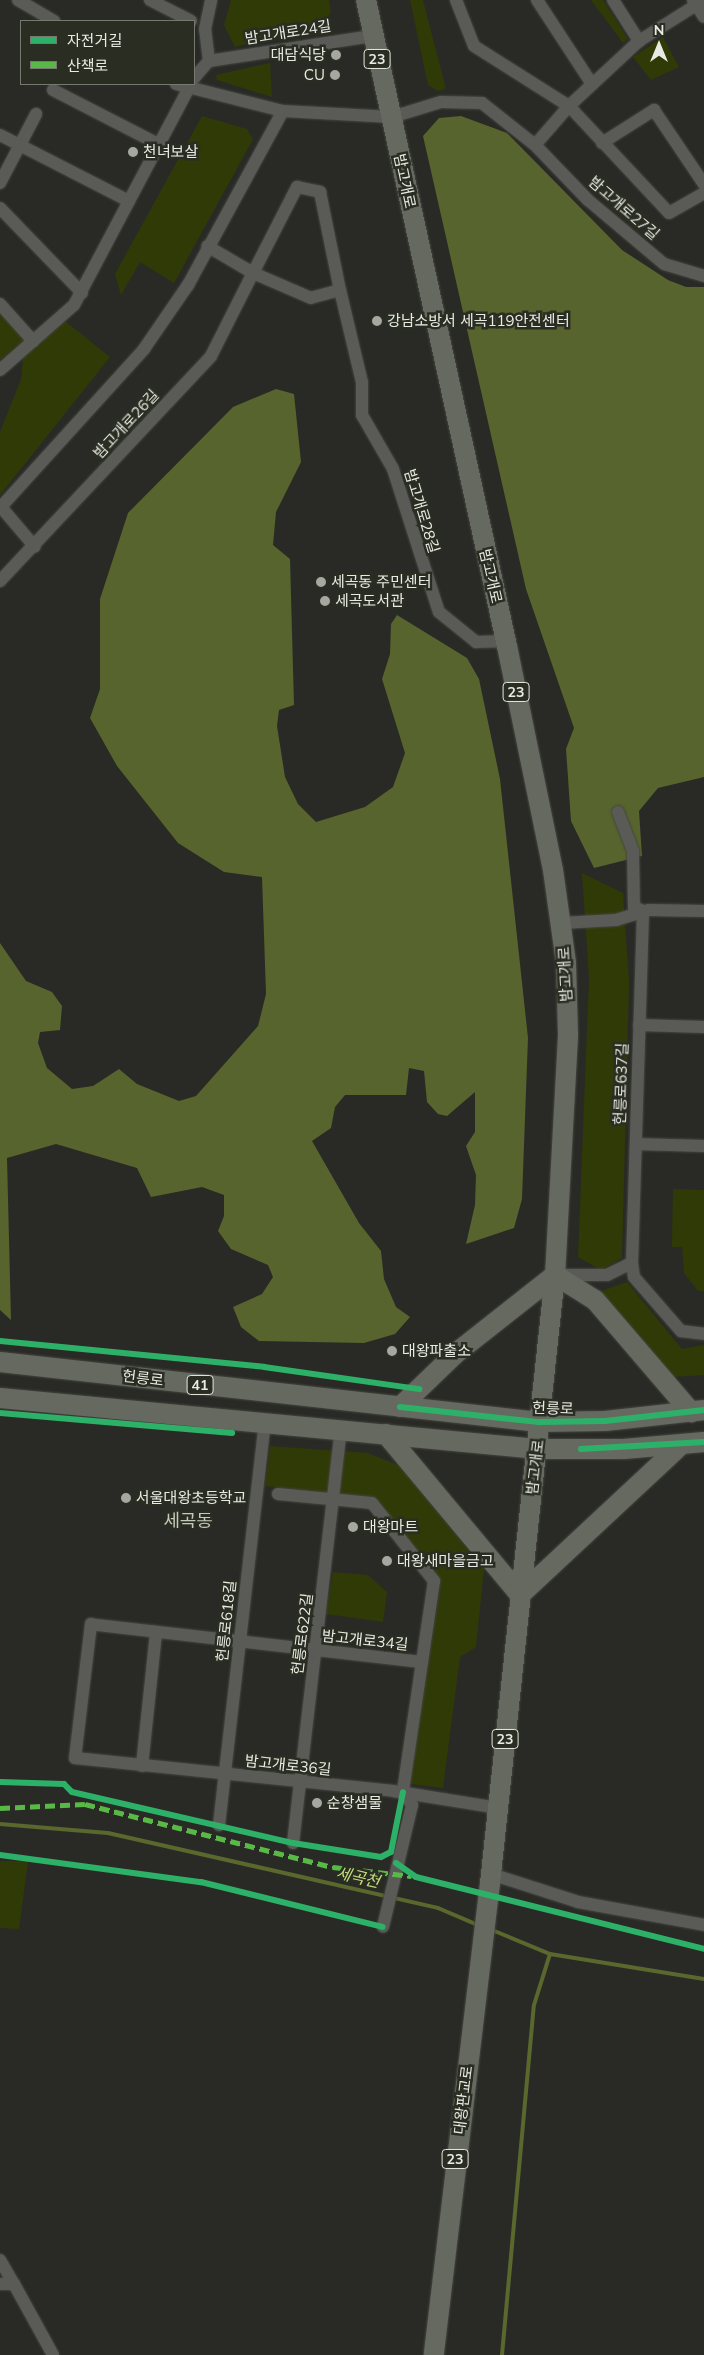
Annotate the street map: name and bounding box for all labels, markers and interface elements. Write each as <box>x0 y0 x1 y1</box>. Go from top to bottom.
street label: 밤고개로24길 <box>244 16 332 48</box>
legend <box>20 20 195 85</box>
north arrow <box>634 20 684 70</box>
text: N <box>654 21 664 39</box>
text: 자전거길 <box>67 31 122 50</box>
place label: 대담식당 <box>271 46 326 64</box>
road number: 23 <box>363 48 391 70</box>
marker: 대담식당 <box>330 49 342 61</box>
text: 산책로 <box>67 56 108 75</box>
place label: CU <box>304 66 325 84</box>
marker: CU <box>329 69 341 81</box>
place label: 천녀보살 <box>143 143 198 161</box>
marker: 천녀보살 <box>127 146 139 158</box>
street label: 밤고개로 <box>390 152 420 210</box>
street label: 밤고개로27길 <box>585 173 663 243</box>
place label: 강남소방서 세곡119안전센터 <box>387 312 570 330</box>
marker: 강남소방서 세곡119안전센터 <box>371 315 383 327</box>
street label: 밤고개로26길 <box>90 386 162 462</box>
street label: 밤고개로28길 <box>401 467 443 555</box>
street label: 밤고개로 <box>476 547 506 605</box>
place label: 세곡동 주민센터 <box>331 573 432 591</box>
marker: 세곡동 주민센터 <box>315 576 327 588</box>
place label: 세곡도서관 <box>335 592 404 610</box>
marker: 세곡도서관 <box>319 595 331 607</box>
road number: 23 <box>502 680 530 704</box>
street label: 밤고개로 <box>555 946 575 1002</box>
street label: 헌릉로637길 <box>611 1043 631 1125</box>
place label: 대왕파출소 <box>402 1342 471 1360</box>
marker: 대왕파출소 <box>386 1345 398 1357</box>
street label: 헌릉로 <box>121 1367 165 1389</box>
road number: 41 <box>186 1374 214 1396</box>
street label: 헌릉로 <box>532 1398 574 1418</box>
street label: 밤고개로 <box>523 1439 547 1495</box>
place label: 서울대왕초등학교 <box>136 1489 246 1507</box>
marker: 서울대왕초등학교 <box>120 1492 132 1504</box>
district label: 세곡동 <box>163 1510 213 1532</box>
place label: 대왕마트 <box>363 1518 418 1536</box>
marker: 대왕마트 <box>347 1521 359 1533</box>
place label: 대왕새마을금고 <box>397 1552 494 1570</box>
marker: 대왕새마을금고 <box>381 1555 393 1567</box>
street label: 헌릉로618길 <box>213 1579 239 1663</box>
street label: 헌릉로622길 <box>288 1592 316 1676</box>
street label: 밤고개로34길 <box>321 1627 409 1653</box>
road number: 23 <box>491 1728 519 1750</box>
street label: 밤고개로36길 <box>244 1752 332 1778</box>
place label: 순창샘물 <box>327 1794 382 1812</box>
marker: 순창샘물 <box>311 1797 323 1809</box>
water label: 세곡천 <box>334 1863 382 1891</box>
street label: 대왕판교로 <box>450 2065 476 2135</box>
road number: 23 <box>441 2148 469 2170</box>

